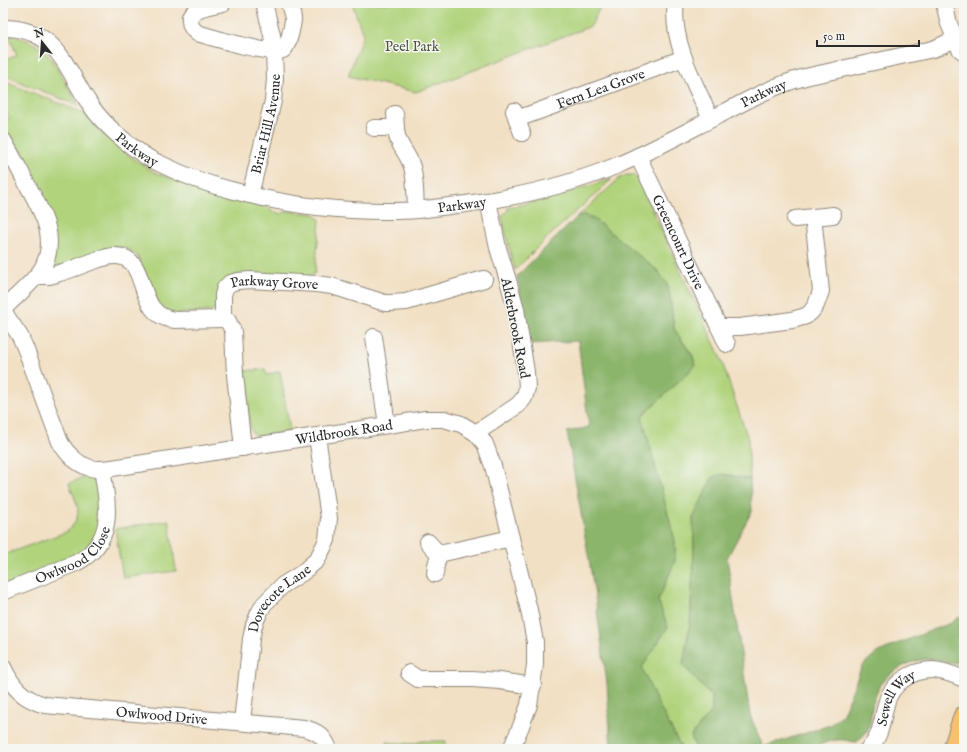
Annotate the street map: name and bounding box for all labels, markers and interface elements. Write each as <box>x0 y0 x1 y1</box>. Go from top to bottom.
north arrow <box>22 22 62 62</box>
scale bar <box>817 22 919 48</box>
text: N <box>32 25 46 42</box>
text: 50 m <box>823 29 845 44</box>
park label: Peel Park <box>385 38 440 56</box>
street label: Fern Lea Grove <box>554 65 648 114</box>
street label: Briar Hill Avenue <box>247 73 285 176</box>
street label: Parkway <box>738 76 789 112</box>
street label: Parkway <box>111 129 161 172</box>
street label: Greencourt Drive <box>648 192 708 293</box>
street label: Parkway <box>437 193 488 217</box>
street label: Parkway Grove <box>229 272 319 294</box>
street label: Alderbrook Road <box>496 275 534 381</box>
street label: Wildbrook Road <box>294 416 395 449</box>
street label: Owlwood Close <box>33 524 115 588</box>
street label: Dovecote Lane <box>245 561 316 634</box>
street label: Sewell Way <box>873 666 919 728</box>
street label: Owlwood Drive <box>115 703 209 729</box>

